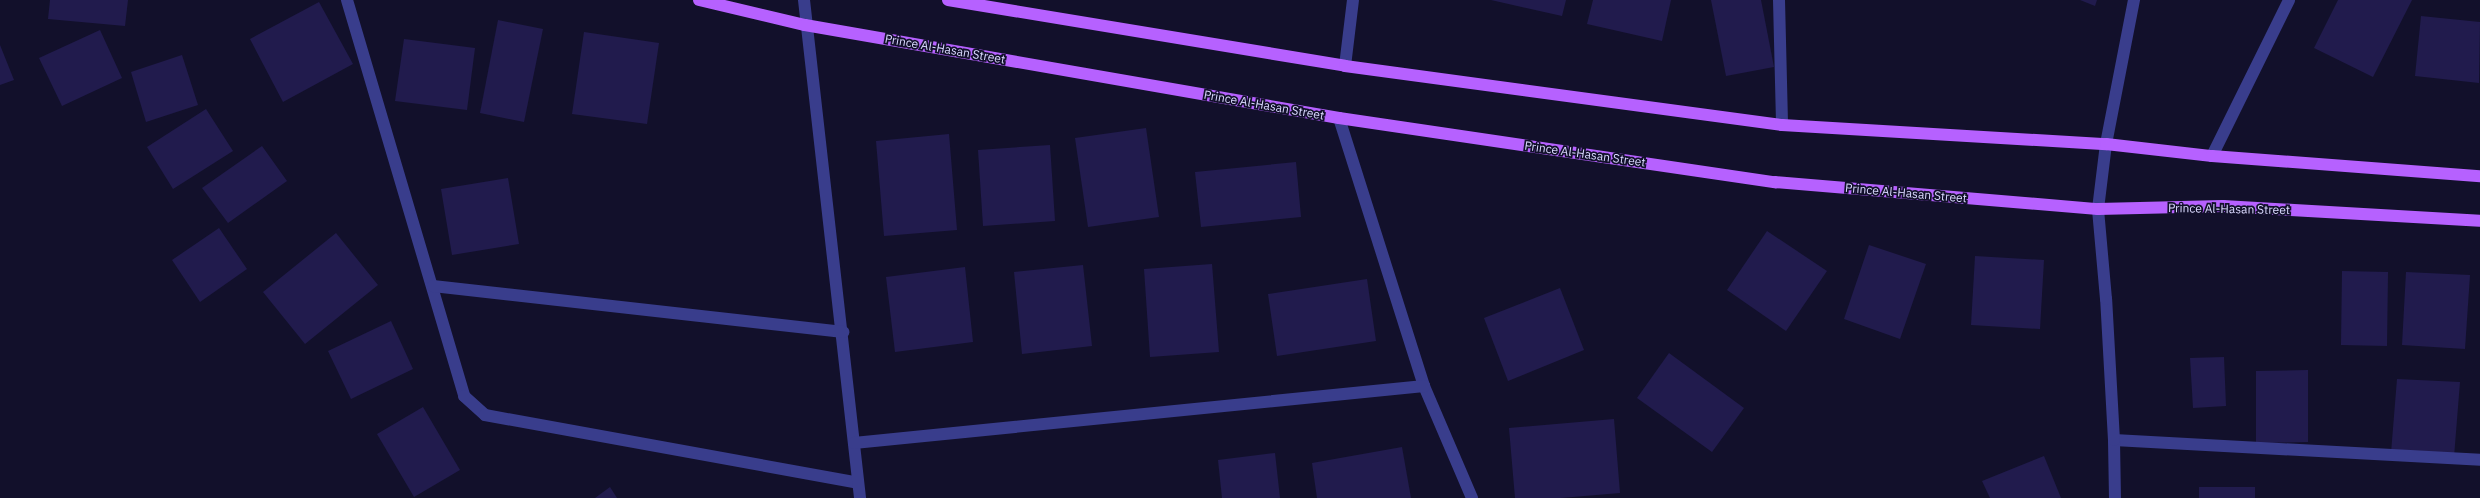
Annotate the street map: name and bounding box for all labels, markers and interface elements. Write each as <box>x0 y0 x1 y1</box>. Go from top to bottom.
street label: Prince Al-Hasan Street <box>884 31 1006 67</box>
street label: Prince Al-Hasan Street <box>1203 87 1325 123</box>
street label: Prince Al-Hasan Street <box>1524 138 1646 170</box>
street label: Prince Al-Hasan Street <box>1845 181 1967 205</box>
street label: Prince Al-Hasan Street <box>2168 201 2290 217</box>

